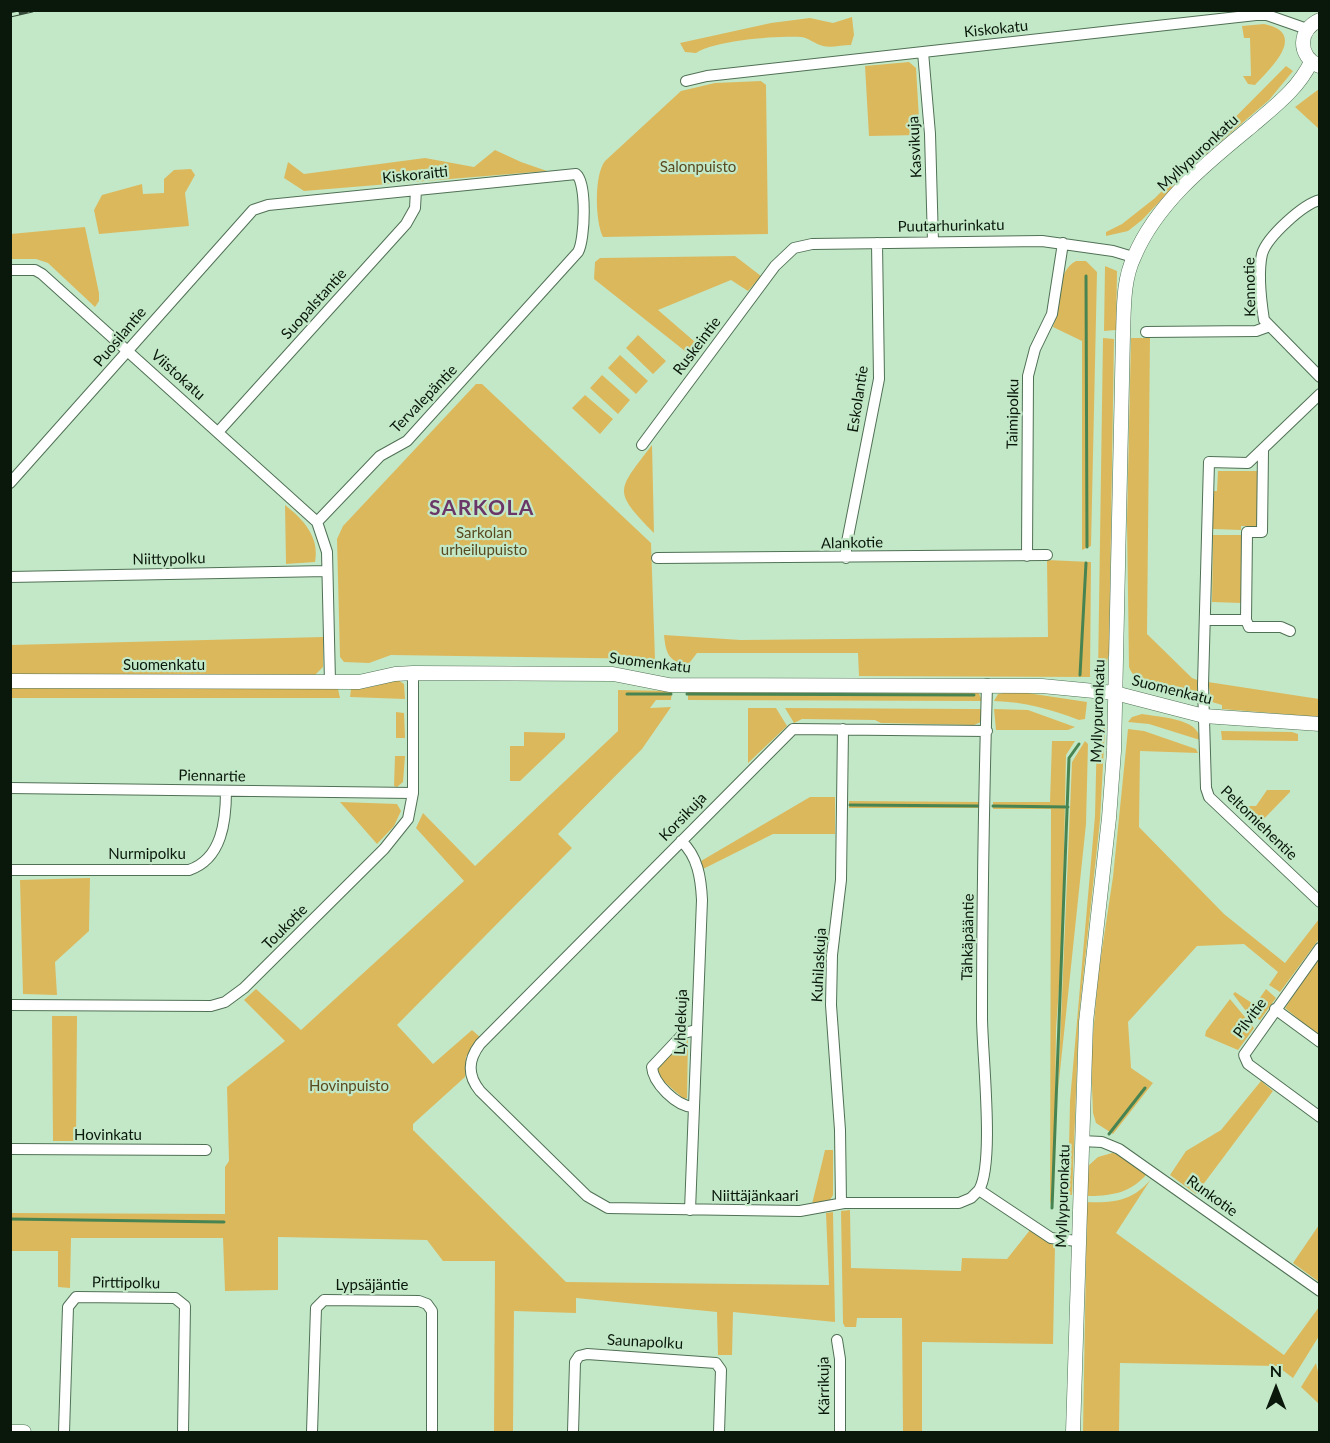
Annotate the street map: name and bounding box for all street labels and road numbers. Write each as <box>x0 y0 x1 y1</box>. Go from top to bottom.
street label: Kiskokatu <box>963 17 1029 41</box>
street label: Myllypuronkatu <box>1154 111 1242 195</box>
street label: Kasvikuja <box>904 116 926 178</box>
street label: Kiskoraitti <box>381 163 449 187</box>
street label: Puutarhurinkatu <box>897 216 1005 236</box>
street label: Kennotie <box>1240 257 1260 317</box>
street label: Suopalstantie <box>278 265 350 343</box>
street label: Puosilantie <box>90 304 150 370</box>
street label: Ruskeintie <box>669 313 725 379</box>
street label: Viistokatu <box>147 346 209 404</box>
street label: Tervalepäntie <box>387 361 461 437</box>
street label: Eskolantie <box>844 364 872 434</box>
street label: Taimipolku <box>1003 379 1023 449</box>
street label: Alankotie <box>821 533 883 553</box>
street label: Niittypolku <box>132 549 206 569</box>
street label: Suomenkatu <box>608 649 692 677</box>
street label: Suomenkatu <box>123 656 205 674</box>
street label: Myllypuronkatu <box>1087 659 1109 763</box>
street label: Suomenkatu <box>1130 671 1214 709</box>
street label: Piennartie <box>178 766 246 786</box>
street label: Peltomiehentie <box>1217 782 1301 864</box>
street label: Korsikuja <box>656 789 710 845</box>
street label: Nurmipolku <box>108 845 186 863</box>
street label: Tähkäpääntie <box>958 893 978 981</box>
street label: Toukotie <box>259 901 311 953</box>
street label: Kuhilaskuja <box>808 927 830 1003</box>
street label: Lyhdekuja <box>671 989 691 1055</box>
street label: Pilvitie <box>1230 995 1270 1041</box>
street label: Hovinkatu <box>74 1126 142 1144</box>
street label: Myllypuronkatu <box>1052 1144 1074 1248</box>
street label: Runkotie <box>1183 1172 1241 1220</box>
street label: Niittäjänkaari <box>711 1187 799 1205</box>
street label: Pirttipolku <box>92 1273 160 1293</box>
street label: Lypsäjäntie <box>336 1276 408 1294</box>
street label: Saunapolku <box>607 1331 683 1353</box>
street label: Kärrikuja <box>814 1356 834 1416</box>

